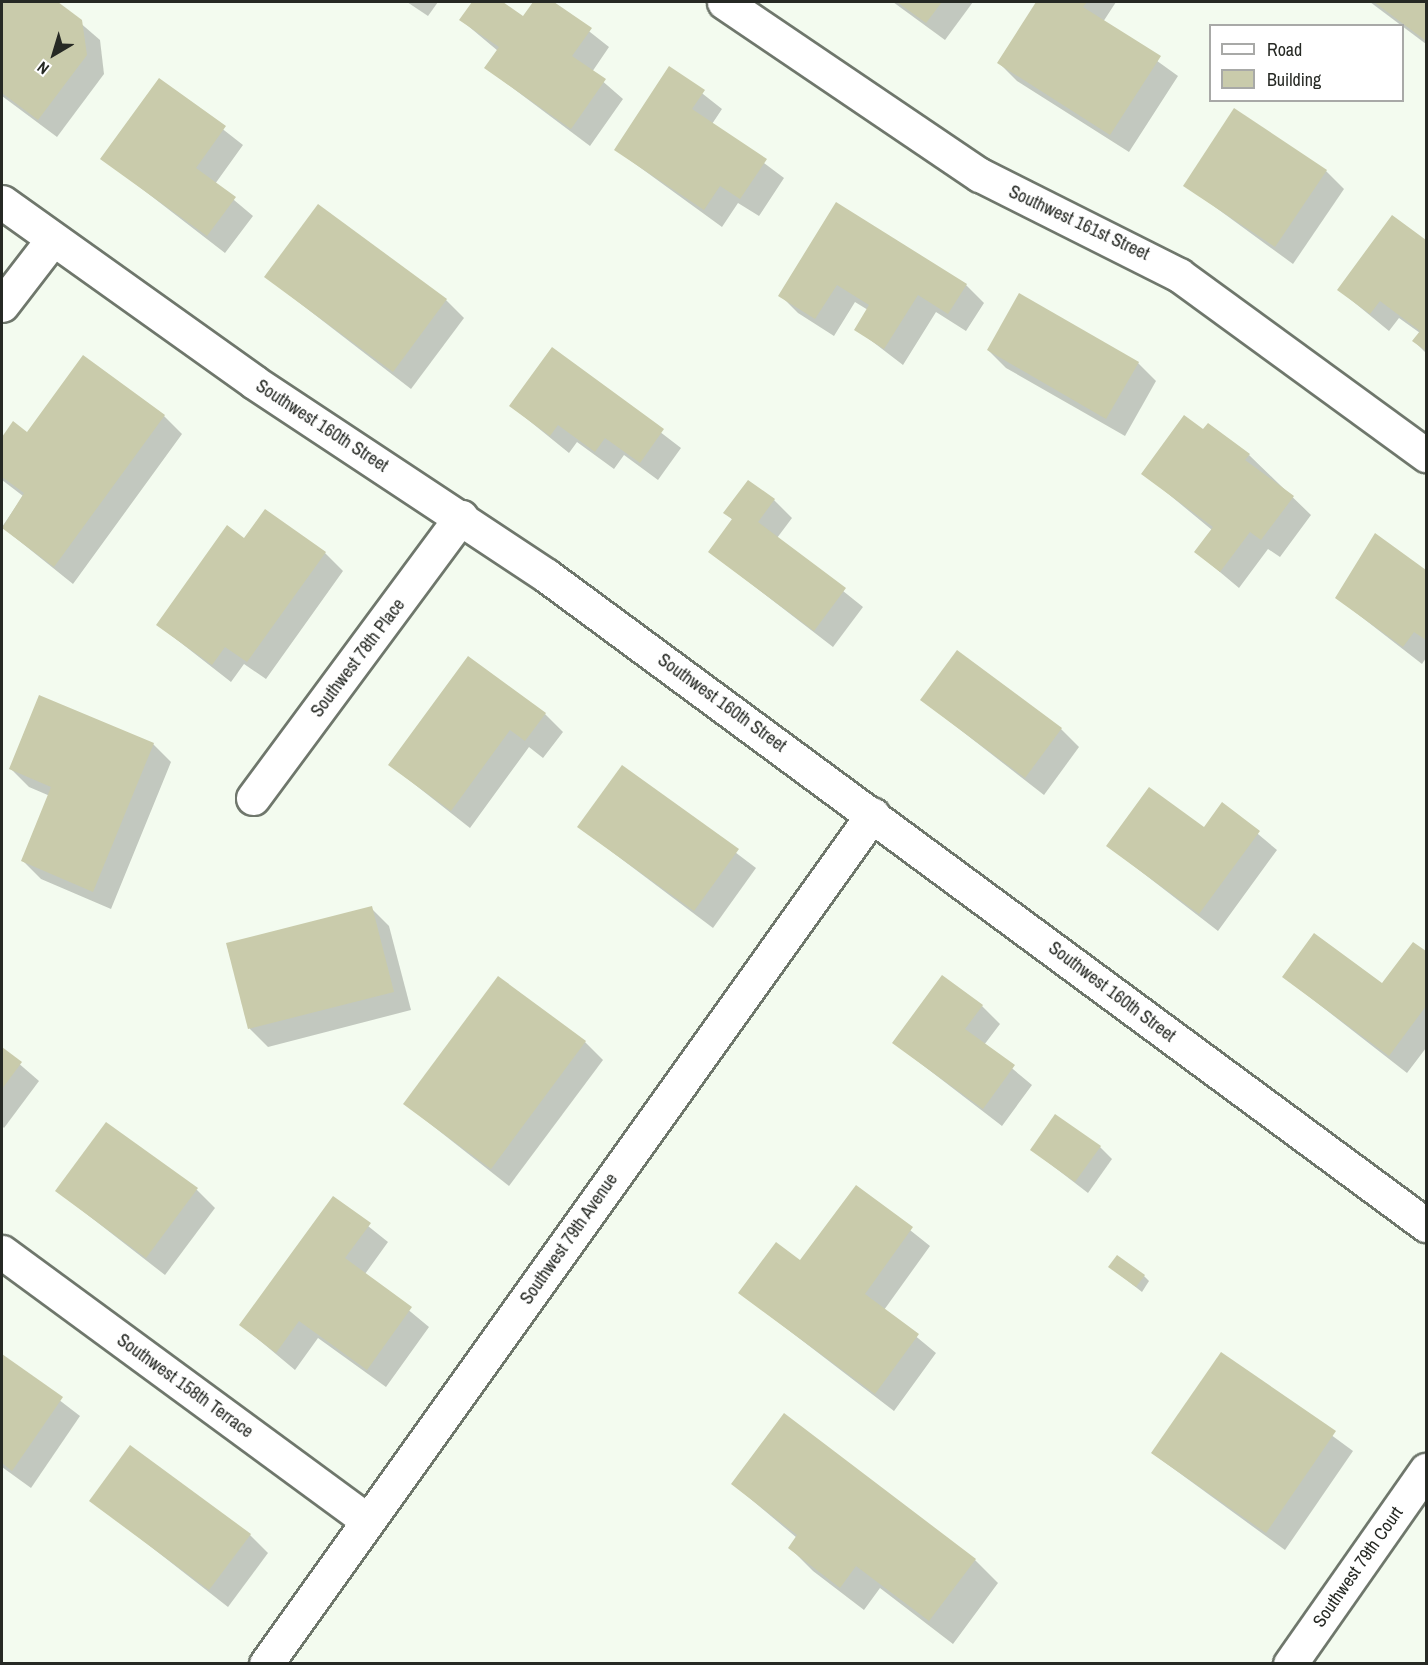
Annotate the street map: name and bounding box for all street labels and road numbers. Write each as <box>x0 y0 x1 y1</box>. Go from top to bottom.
street label: Southwest 161st Street <box>1005 181 1153 265</box>
street label: Southwest 160th Street <box>252 375 392 477</box>
street label: Southwest 78th Place <box>306 594 410 722</box>
street label: Southwest 160th Street <box>654 649 790 757</box>
street label: Southwest 160th Street <box>1044 937 1180 1047</box>
street label: Southwest 79th Avenue <box>516 1169 622 1309</box>
street label: Southwest 158th Terrace <box>113 1329 257 1443</box>
street label: Southwest 79th Court <box>1308 1503 1408 1631</box>

